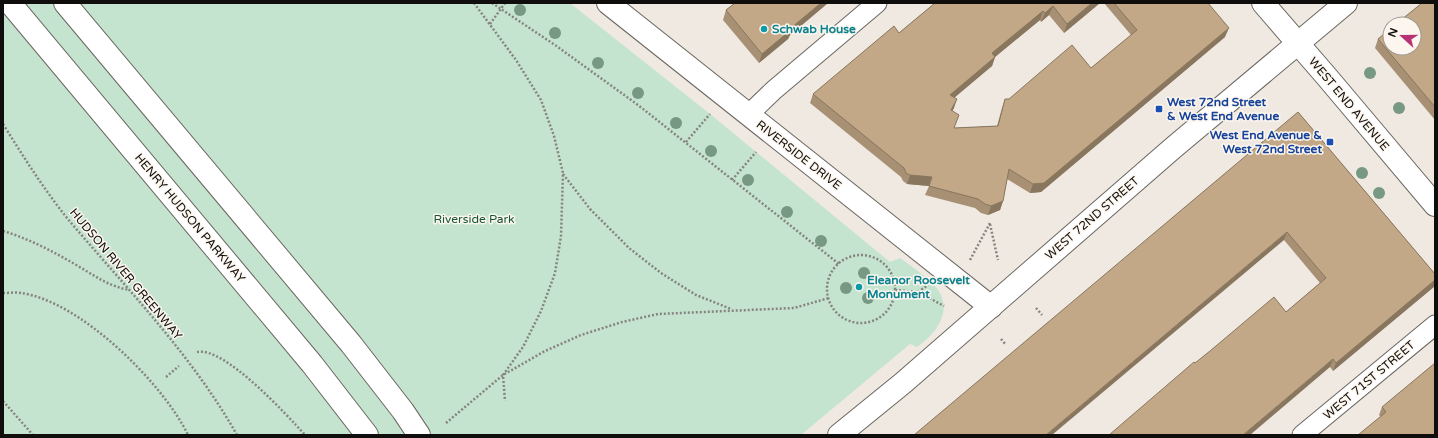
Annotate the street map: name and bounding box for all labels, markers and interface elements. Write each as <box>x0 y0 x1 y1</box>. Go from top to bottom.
north arrow <box>1382 16 1422 56</box>
place label: Schwab House <box>772 22 856 36</box>
marker: Schwab House <box>759 24 769 34</box>
text: N <box>1385 26 1401 39</box>
street label: WEST END AVENUE <box>1306 55 1392 154</box>
place label: West 72nd Street & West End Avenue <box>1167 95 1279 123</box>
marker: West 72nd Street & West End Avenue <box>1154 104 1164 114</box>
street label: RIVERSIDE DRIVE <box>754 117 845 193</box>
place label: West End Avenue & West 72nd Street <box>1210 128 1322 156</box>
marker: West End Avenue & West 72nd Street <box>1325 137 1335 147</box>
street label: HENRY HUDSON PARKWAY <box>132 151 248 286</box>
street label: WEST 72ND STREET <box>1042 173 1142 262</box>
street label: HUDSON RIVER GREENWAY <box>67 205 185 343</box>
park label: Riverside Park <box>433 212 515 226</box>
place label: Eleanor Roosevelt Monument <box>867 273 970 301</box>
marker: Eleanor Roosevelt Monument <box>854 282 864 292</box>
street label: WEST 71ST STREET <box>1320 337 1418 422</box>

